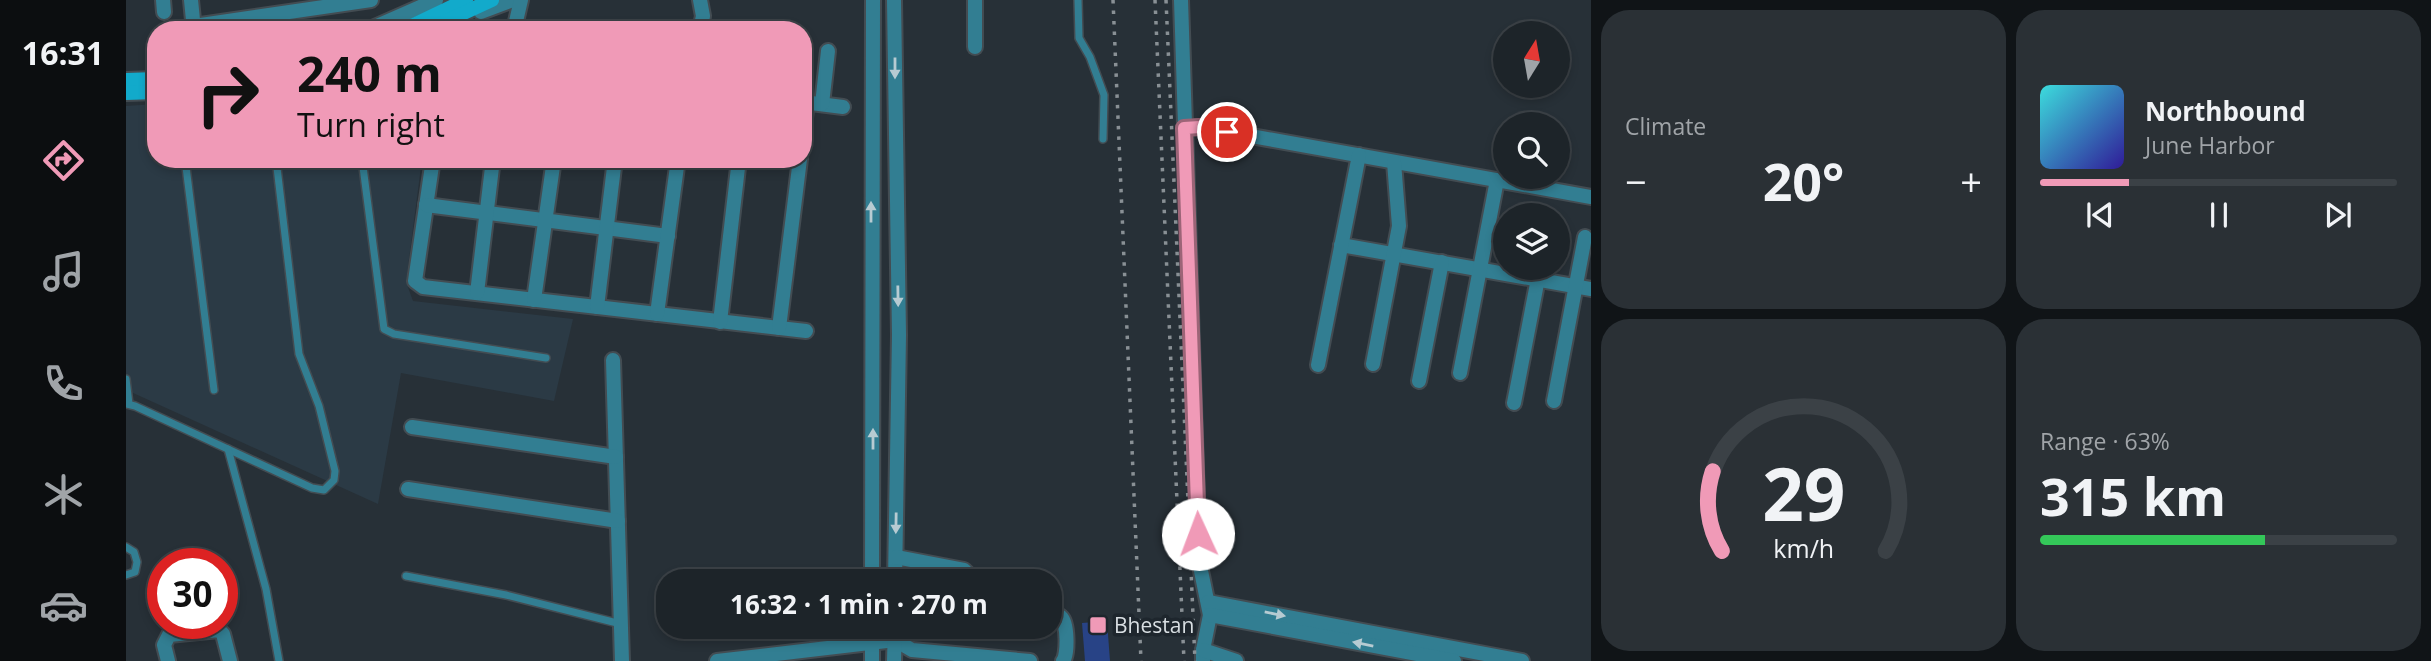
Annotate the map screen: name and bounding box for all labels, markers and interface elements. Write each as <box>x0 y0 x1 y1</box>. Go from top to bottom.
north arrow <box>1493 21 1570 98</box>
map controls <box>1493 21 1570 280</box>
text: 16:31 <box>22 31 104 74</box>
text: 240 m <box>297 40 442 106</box>
icon: right <box>182 49 273 140</box>
one-way arrow <box>889 57 901 79</box>
text: Northbound <box>2145 93 2306 129</box>
pin <box>1197 102 1257 162</box>
text: Turn right <box>297 103 445 146</box>
text: Climate <box>1625 110 1706 142</box>
button: search <box>1493 112 1570 189</box>
icon: arrive <box>1208 113 1246 151</box>
text: June Harbor <box>2145 129 2275 161</box>
icon: directions <box>39 136 88 185</box>
text: 20° <box>1763 145 1844 216</box>
text: − <box>1625 155 1647 207</box>
text: + <box>1960 155 1982 207</box>
icon: previous <box>2081 196 2119 234</box>
icon: pause <box>2200 196 2238 234</box>
icon: next <box>2319 196 2357 234</box>
one-way arrow <box>865 201 877 223</box>
button: layers <box>1493 203 1570 280</box>
icon: music <box>39 247 88 296</box>
one-way arrow <box>892 285 904 307</box>
icon: phone <box>39 359 88 408</box>
text: Range · 63% <box>2040 425 2170 457</box>
one-way arrow <box>867 428 879 450</box>
text: 29 <box>1762 443 1845 542</box>
text: 315 km <box>2040 460 2226 531</box>
icon: climate <box>39 470 88 519</box>
position arrow <box>1161 497 1235 571</box>
one-way arrow <box>890 512 902 534</box>
text: km/h <box>1773 531 1834 565</box>
speed limit sign: 30 <box>147 548 238 639</box>
icon: car <box>39 581 88 630</box>
text: 16:32 · 1 min · 270 m <box>730 586 988 622</box>
one-way arrow <box>1264 609 1286 620</box>
place label: Bhestan <box>1114 611 1194 639</box>
marker: Bhestan <box>1088 615 1108 635</box>
one-way arrow <box>1351 638 1373 649</box>

